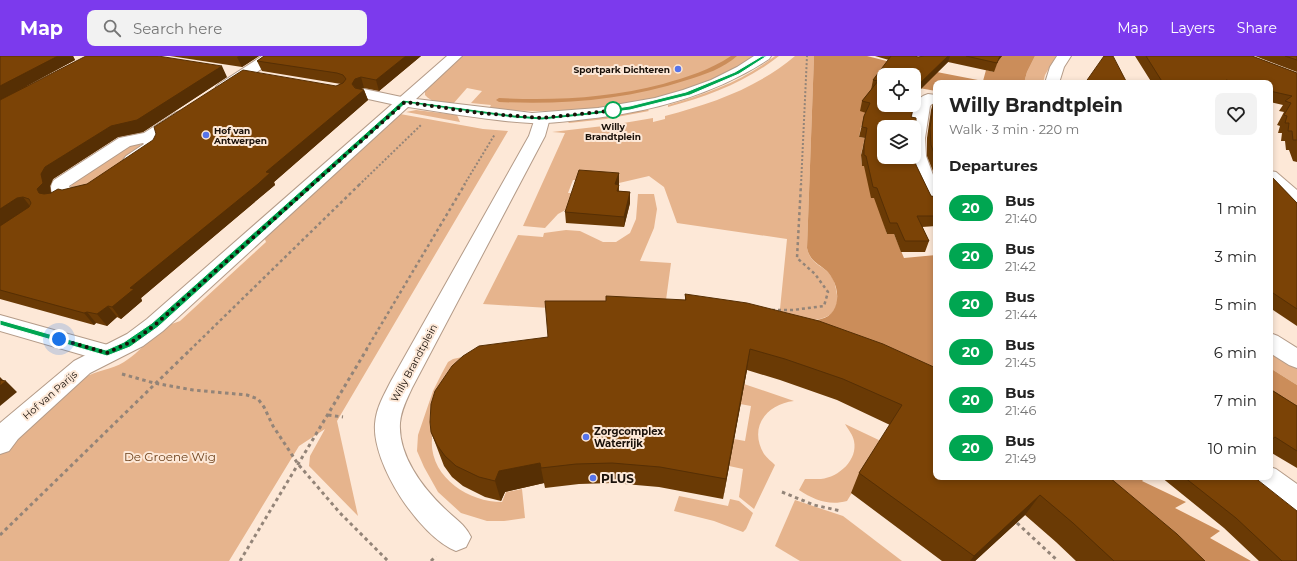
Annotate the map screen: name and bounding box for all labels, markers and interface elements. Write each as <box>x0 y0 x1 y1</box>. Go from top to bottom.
search box <box>87 10 367 46</box>
text: Map <box>20 17 63 40</box>
icon: search <box>101 17 123 39</box>
text: Search here <box>133 19 222 38</box>
text: Map <box>1117 19 1148 37</box>
text: Layers <box>1170 19 1215 37</box>
text: Share <box>1237 19 1277 37</box>
place label: Sportpark Dichteren <box>573 64 670 75</box>
marker: Sportpark Dichteren <box>673 64 683 74</box>
map controls <box>877 68 921 164</box>
button: locate <box>877 68 921 112</box>
button: heart <box>1215 93 1257 135</box>
text: Willy Brandtplein <box>949 94 1123 117</box>
marker: Willy Brandtplein <box>604 101 622 119</box>
button: layers <box>877 120 921 164</box>
place label: Willy Brandtplein <box>585 121 641 142</box>
text: Walk · 3 min · 220 m <box>949 121 1079 137</box>
place label: Hof van Antwerpen <box>213 125 267 146</box>
marker: Hof van Antwerpen <box>201 130 211 140</box>
text: Departures <box>949 156 1038 175</box>
text: Bus <box>1005 191 1035 210</box>
text: 20 <box>962 199 980 217</box>
text: 1 min <box>1218 199 1257 218</box>
text: 21:40 <box>1005 210 1037 226</box>
text: Bus <box>1005 239 1035 258</box>
text: 20 <box>962 247 980 265</box>
text: 3 min <box>1215 247 1257 266</box>
text: 21:42 <box>1005 258 1036 274</box>
text: Bus <box>1005 287 1035 306</box>
text: 20 <box>962 295 980 313</box>
text: 5 min <box>1214 295 1257 314</box>
text: 21:44 <box>1005 306 1037 322</box>
street label: Willy Brandtplein <box>388 322 440 404</box>
your location <box>49 329 69 349</box>
text: Bus <box>1005 335 1035 354</box>
text: 20 <box>962 343 980 361</box>
text: 6 min <box>1214 343 1257 362</box>
text: 21:45 <box>1005 354 1036 370</box>
street label: Hof van Parijs <box>20 368 80 422</box>
text: Bus <box>1005 383 1035 402</box>
text: 20 <box>962 391 980 409</box>
text: 7 min <box>1214 391 1257 410</box>
text: 21:46 <box>1005 402 1036 418</box>
place label: Zorgcomplex Waterrijk <box>594 425 663 450</box>
text: Bus <box>1005 431 1035 450</box>
marker: Zorgcomplex Waterrijk <box>581 432 591 442</box>
text: 20 <box>962 439 980 457</box>
text: 10 min <box>1208 439 1257 458</box>
park label: De Groene Wig <box>124 449 216 464</box>
text: 21:49 <box>1005 450 1036 466</box>
place label: PLUS <box>601 471 634 486</box>
marker: PLUS <box>588 473 598 483</box>

